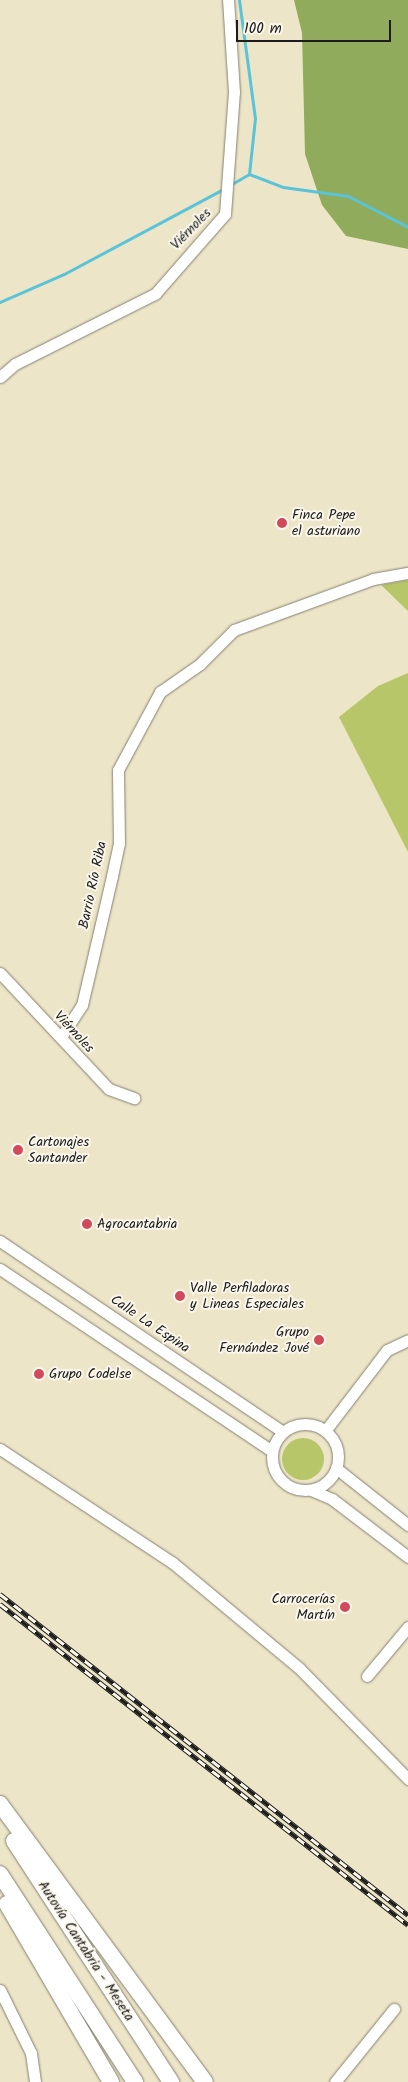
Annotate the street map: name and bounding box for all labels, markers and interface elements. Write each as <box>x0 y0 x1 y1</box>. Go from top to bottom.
scale bar <box>238 10 393 42</box>
text: 100 m <box>244 17 282 41</box>
street label: Viérnoles <box>167 205 215 253</box>
place label: Finca Pepe el asturiano <box>292 507 360 540</box>
marker: Finca Pepe el asturiano <box>276 517 288 529</box>
street label: Barrio Río Riba <box>76 840 110 930</box>
street label: Viérnoles <box>50 1008 98 1056</box>
place label: Cartonajes Santander <box>28 1134 89 1166</box>
marker: Cartonajes Santander <box>12 1144 24 1156</box>
place label: Agrocantabria <box>97 1216 177 1232</box>
marker: Agrocantabria <box>81 1218 93 1230</box>
place label: Valle Perfiladoras y Lineas Especiales <box>190 1280 304 1312</box>
marker: Valle Perfiladoras y Lineas Especiales <box>174 1290 186 1302</box>
street label: Calle La Espina <box>107 1291 193 1357</box>
place label: Grupo Fernández Jové <box>219 1324 309 1356</box>
marker: Grupo Fernández Jové <box>313 1334 325 1346</box>
place label: Grupo Codelse <box>49 1366 131 1382</box>
marker: Grupo Codelse <box>33 1368 45 1380</box>
place label: Carrocerías Martín <box>271 1591 335 1624</box>
marker: Carrocerías Martín <box>339 1601 351 1613</box>
street label: Autovía Cantabria - Meseta <box>34 1878 138 2024</box>

